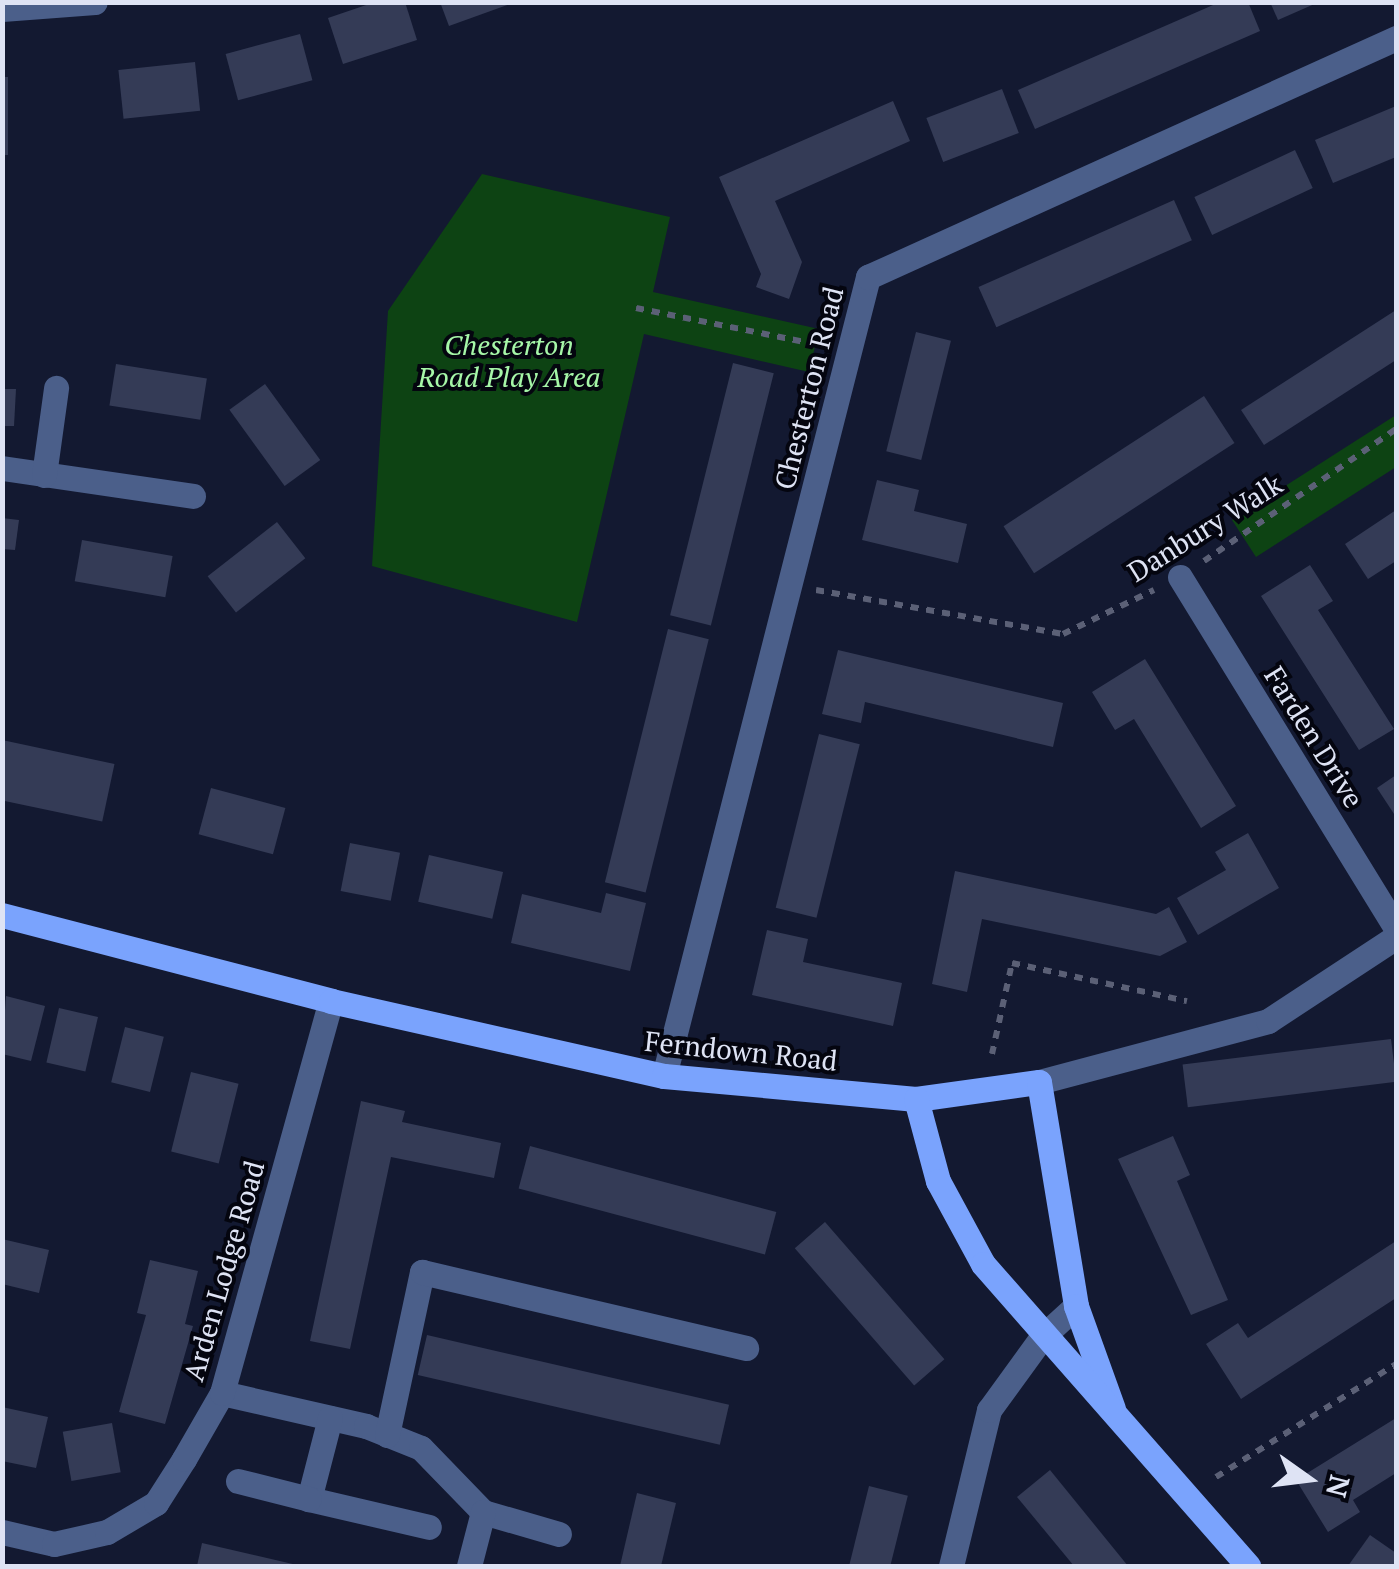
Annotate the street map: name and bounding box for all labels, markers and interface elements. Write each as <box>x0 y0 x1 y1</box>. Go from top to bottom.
street label: Chesterton Road <box>768 283 850 493</box>
park label: Chesterton Road Play Area <box>417 328 601 394</box>
street label: Danbury Walk <box>1122 467 1288 589</box>
street label: Farden Drive <box>1257 660 1371 814</box>
street label: Ferndown Road <box>643 1024 839 1078</box>
street label: Arden Lodge Road <box>177 1157 271 1385</box>
north arrow <box>1259 1429 1359 1529</box>
text: N <box>1318 1472 1359 1501</box>

